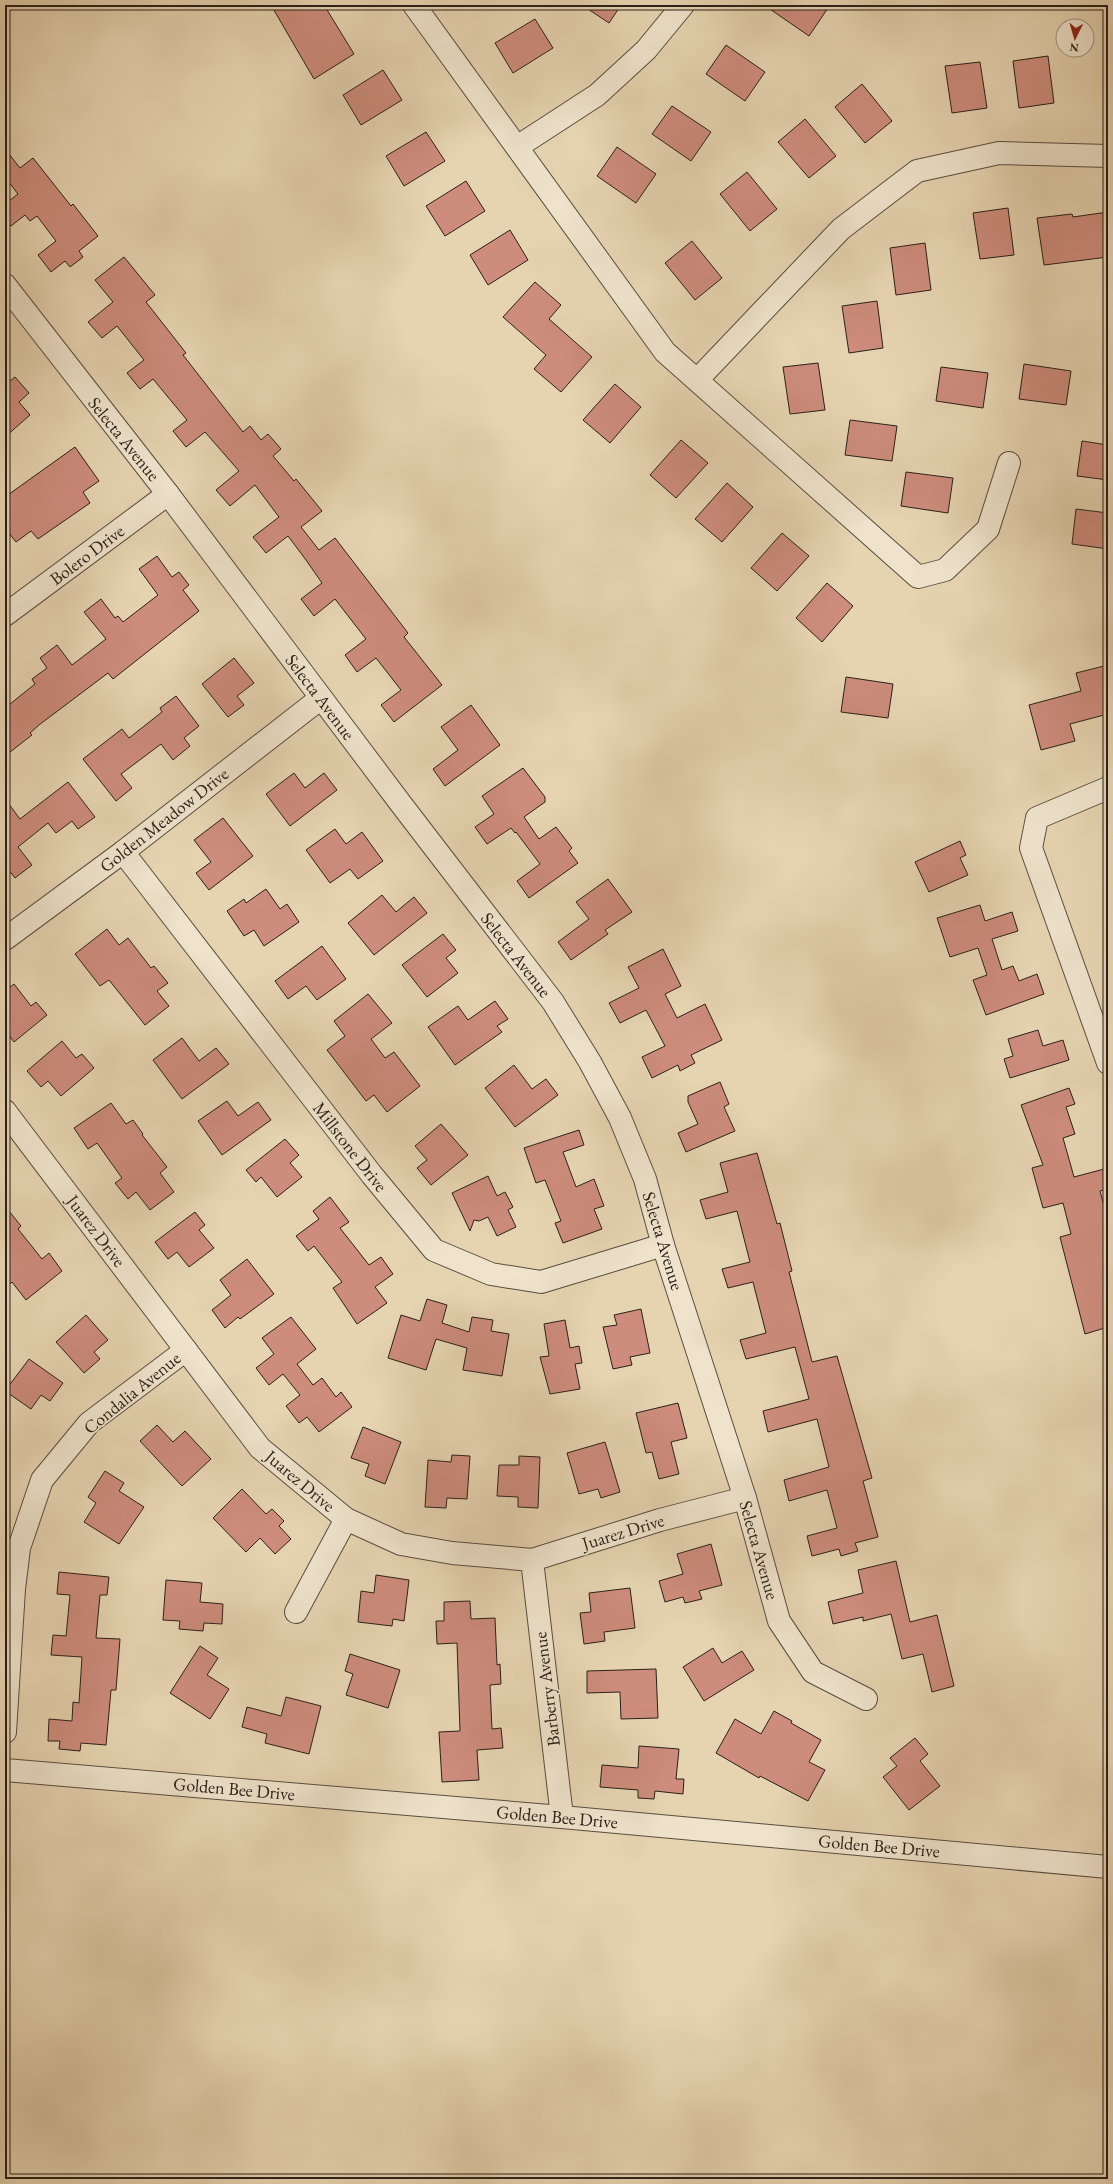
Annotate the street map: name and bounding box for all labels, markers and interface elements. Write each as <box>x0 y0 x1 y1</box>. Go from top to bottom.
north arrow <box>1055 18 1095 58</box>
text: N <box>1069 41 1079 55</box>
street label: Selecta Avenue <box>83 392 165 486</box>
street label: Bolero Drive <box>45 519 129 590</box>
street label: Selecta Avenue <box>281 649 360 744</box>
street label: Golden Meadow Drive <box>95 762 233 877</box>
street label: Selecta Avenue <box>476 907 557 1002</box>
street label: Millstone Drive <box>308 1097 393 1196</box>
street label: Juarez Drive <box>61 1188 131 1271</box>
street label: Selecta Avenue <box>638 1189 689 1293</box>
street label: Condalia Avenue <box>78 1346 185 1439</box>
street label: Juarez Drive <box>259 1443 340 1517</box>
street label: Selecta Avenue <box>734 1498 785 1602</box>
street label: Juarez Drive <box>577 1508 667 1555</box>
street label: Barberry Avenue <box>528 1630 565 1748</box>
street label: Golden Bee Drive <box>172 1772 296 1805</box>
street label: Golden Bee Drive <box>495 1800 619 1833</box>
street label: Golden Bee Drive <box>817 1829 941 1862</box>

